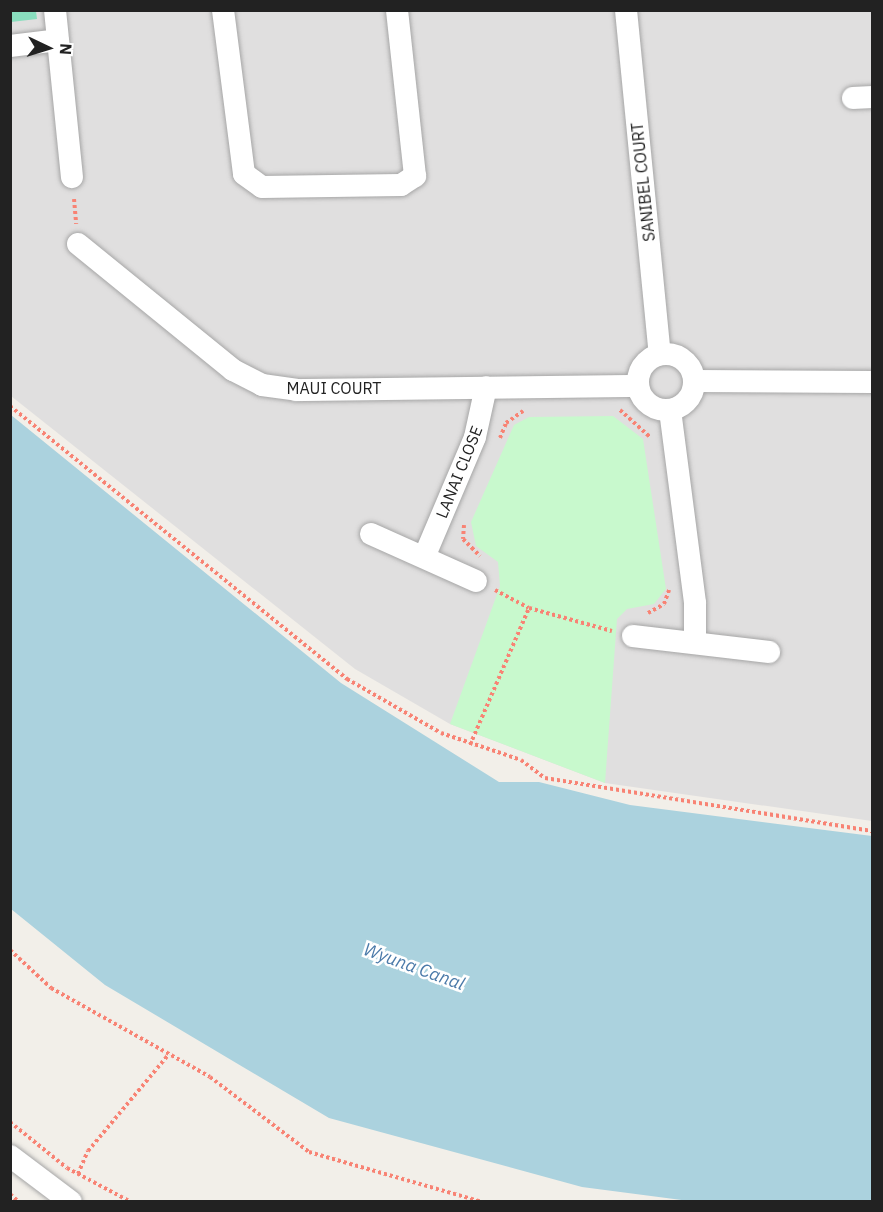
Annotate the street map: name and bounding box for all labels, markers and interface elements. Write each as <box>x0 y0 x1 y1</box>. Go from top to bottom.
north arrow <box>18 18 78 78</box>
text: N <box>56 43 76 56</box>
street label: SANIBEL COURT <box>627 121 659 243</box>
street label: MAUI COURT <box>287 378 381 398</box>
street label: LANAI CLOSE <box>432 423 486 521</box>
water label: Wyuna Canal <box>361 939 467 995</box>

